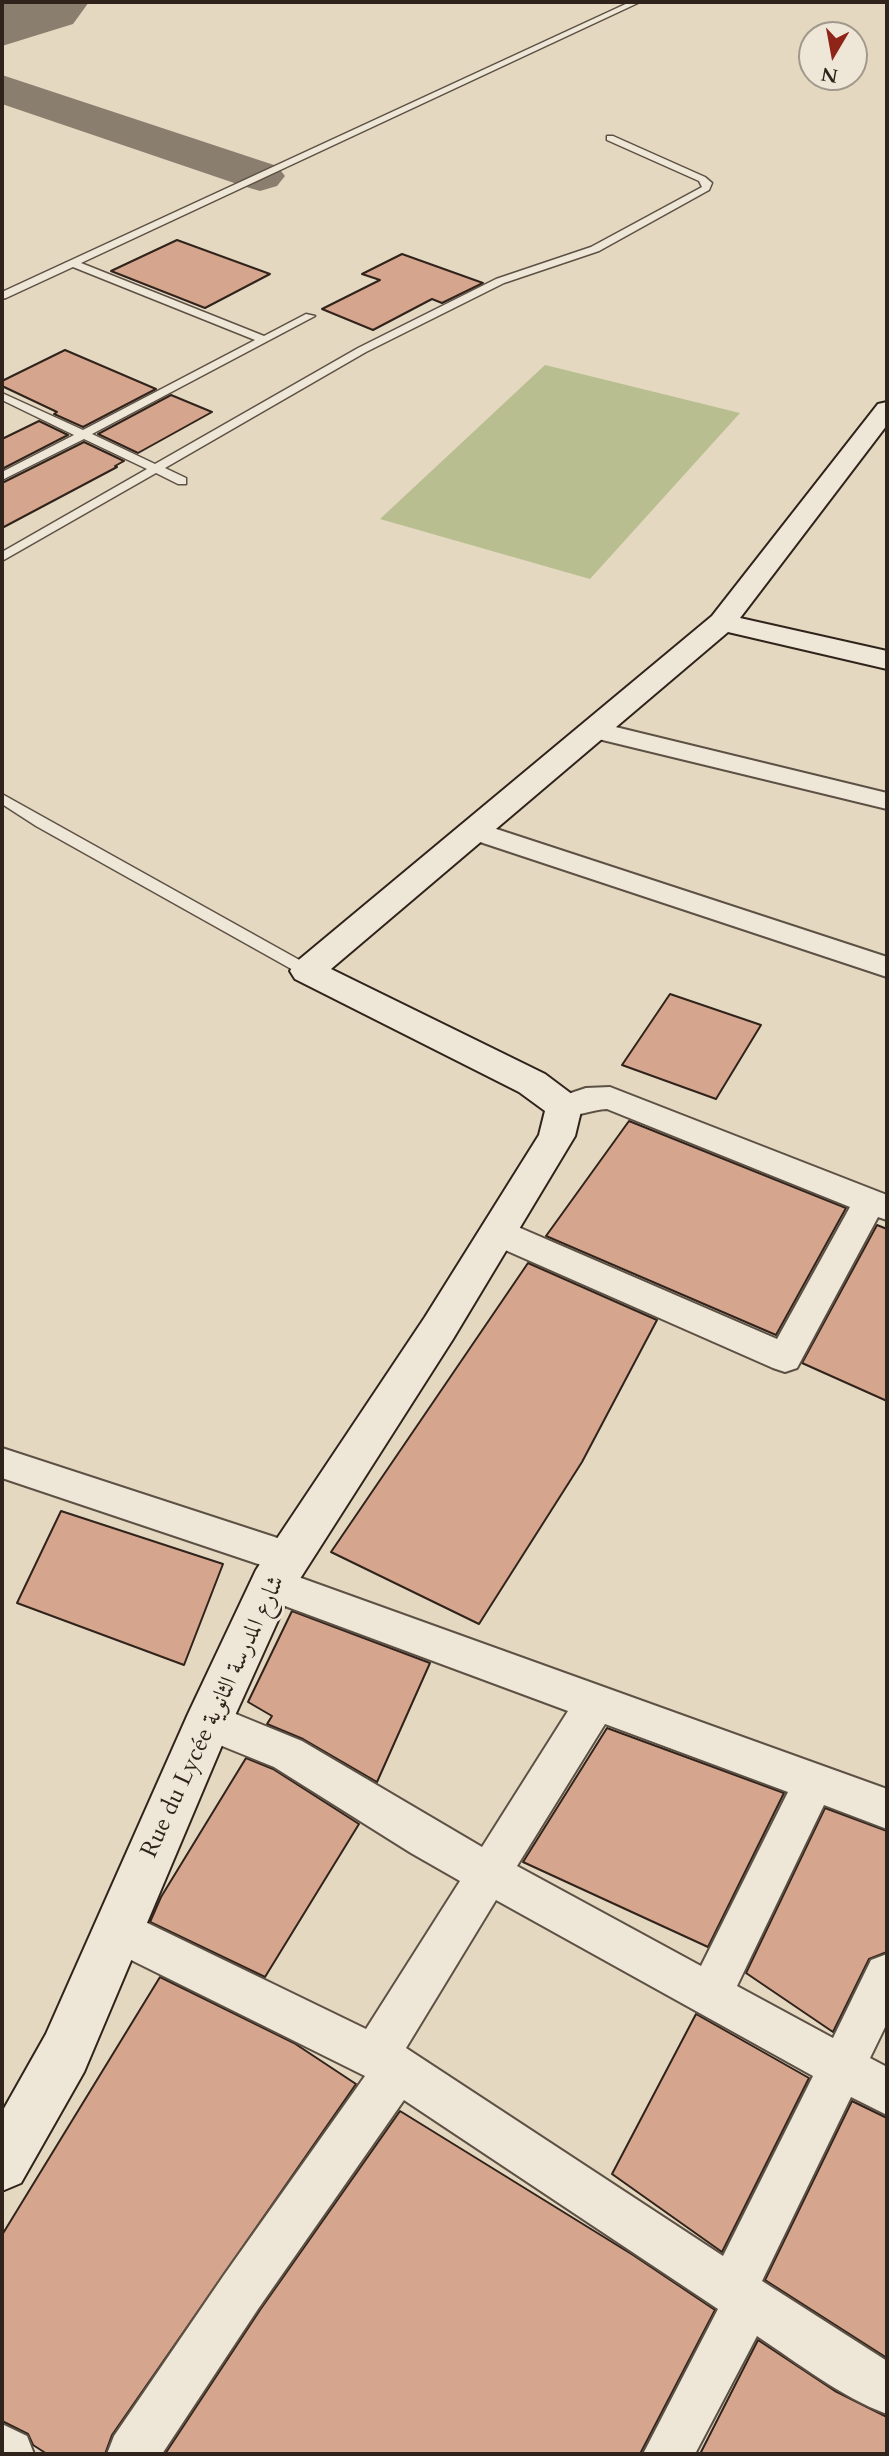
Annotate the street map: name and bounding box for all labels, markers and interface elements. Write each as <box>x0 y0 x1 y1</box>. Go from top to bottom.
north arrow <box>798 21 868 91</box>
text: N <box>819 60 840 89</box>
street label: Rue du Lycée شارع المدرسة الثانوية <box>136 1571 292 1863</box>

